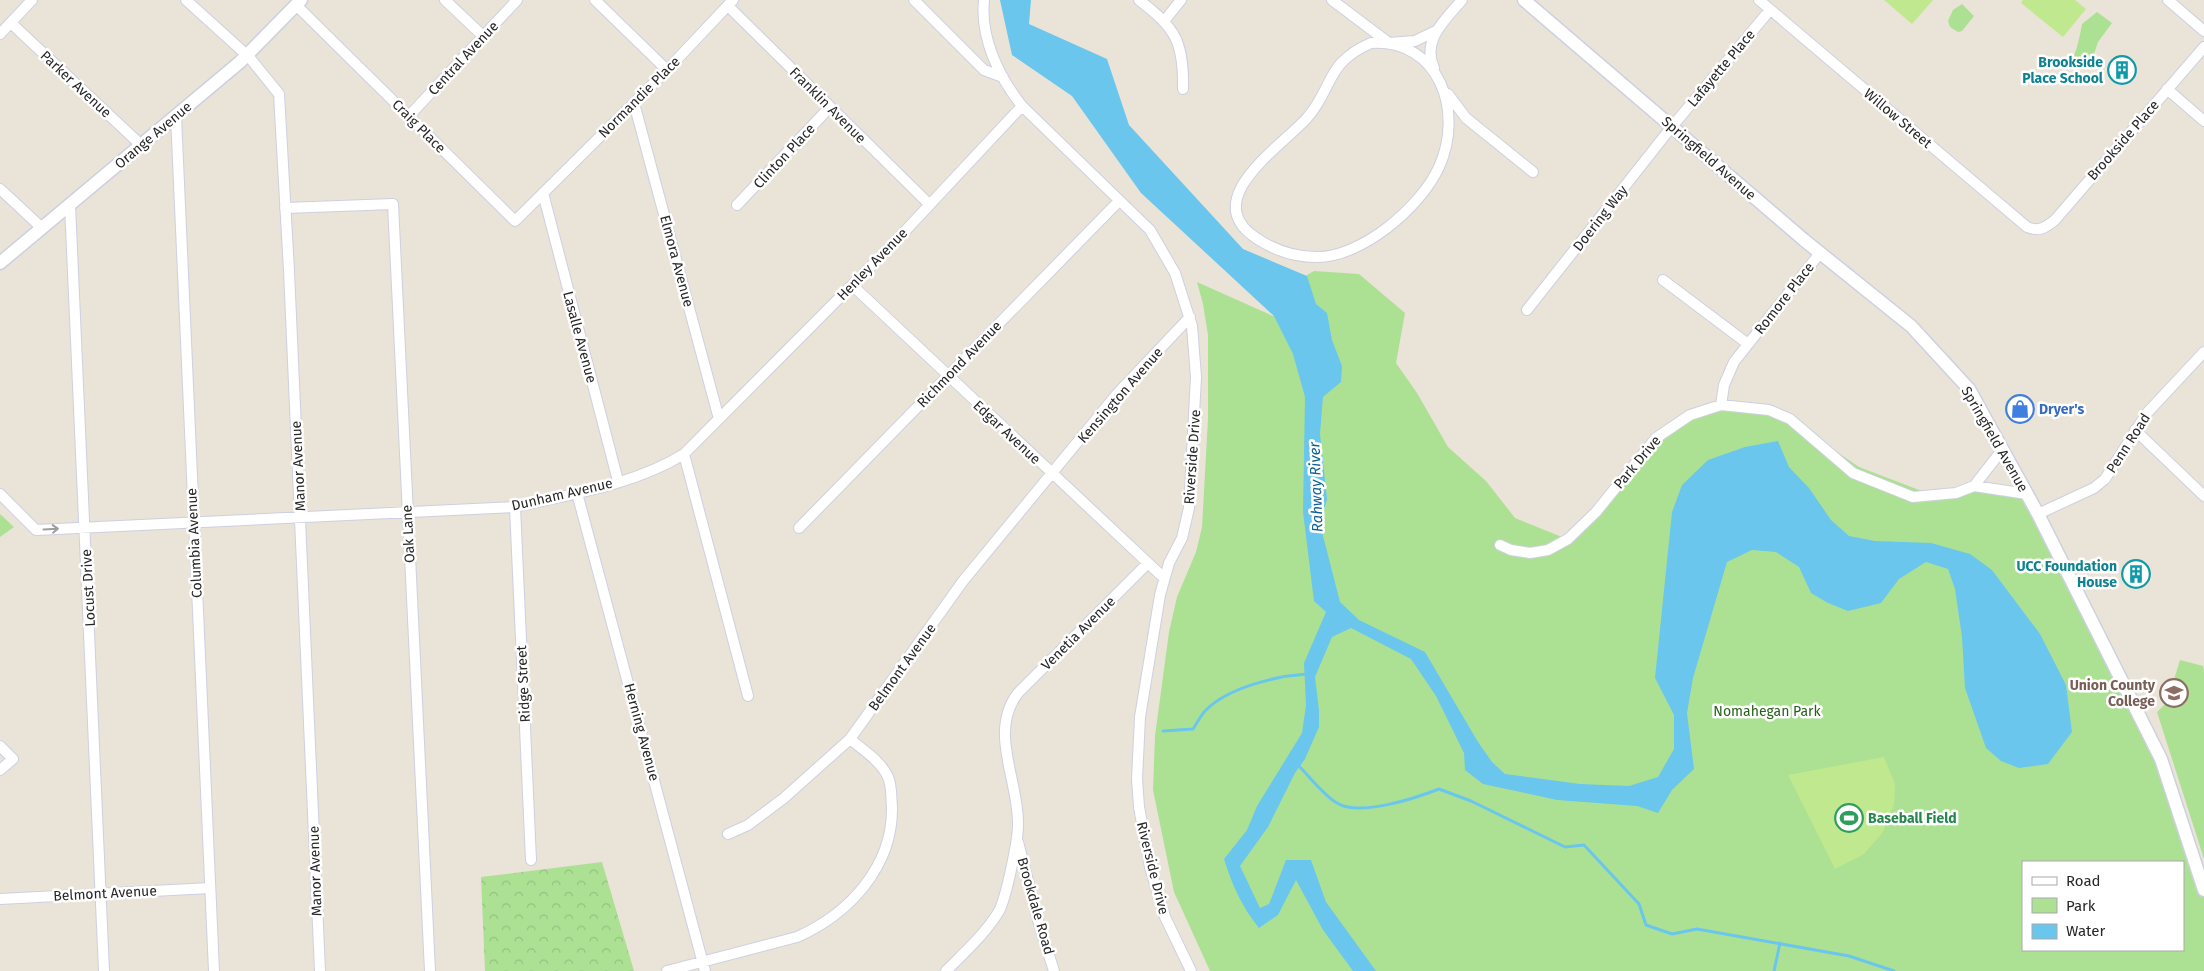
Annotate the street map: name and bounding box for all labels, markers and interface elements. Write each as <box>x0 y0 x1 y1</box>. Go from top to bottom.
street label: Central Avenue <box>425 18 502 99</box>
street label: Lafayette Place <box>1684 26 1759 110</box>
street label: Parker Avenue <box>37 47 115 121</box>
street label: Normandie Place <box>595 53 684 142</box>
place label: Brookside Place School <box>2022 54 2104 87</box>
building icon: Brookside Place School <box>2107 55 2137 85</box>
street label: Franklin Avenue <box>786 64 869 147</box>
street label: Willow Street <box>1860 85 1936 152</box>
street label: Craig Place <box>388 96 449 157</box>
street label: Brookside Place <box>2084 97 2163 184</box>
street label: Orange Avenue <box>111 98 195 173</box>
street label: Springfield Avenue <box>1658 113 1759 204</box>
street label: Clinton Place <box>750 120 819 192</box>
street label: Doering Way <box>1569 182 1631 255</box>
street label: Elmora Avenue <box>656 213 697 309</box>
street label: Henley Avenue <box>834 225 911 304</box>
street label: Romore Place <box>1751 259 1818 338</box>
street label: Lasalle Avenue <box>559 289 600 385</box>
street label: Richmond Avenue <box>914 317 1005 411</box>
street label: Kensington Avenue <box>1074 344 1167 447</box>
street label: Springfield Avenue <box>1957 383 2032 495</box>
shop icon: Dryer's <box>2005 394 2035 424</box>
street label: Edgar Avenue <box>969 397 1044 468</box>
place label: Dryer's <box>2039 401 2085 418</box>
street label: Riverside Drive <box>1181 409 1204 505</box>
street label: Penn Road <box>2103 410 2154 476</box>
street label: Manor Avenue <box>288 420 309 512</box>
street label: Park Drive <box>1610 432 1664 492</box>
water label: Rahway River <box>1305 440 1327 532</box>
street label: Dunham Avenue <box>510 475 614 514</box>
street label: Columbia Avenue <box>183 488 206 598</box>
street label: Oak Lane <box>398 504 419 564</box>
one-way arrow <box>43 524 59 533</box>
street label: Locust Drive <box>78 549 99 627</box>
place label: UCC Foundation House <box>2016 558 2117 591</box>
building icon: UCC Foundation House <box>2121 559 2151 589</box>
street label: Venetia Avenue <box>1038 593 1119 674</box>
street label: Belmont Avenue <box>865 620 940 714</box>
street label: Ridge Street <box>513 644 534 723</box>
place label: Union County College <box>2070 677 2156 710</box>
school or university icon: Union County College <box>2159 678 2189 708</box>
street label: Herning Avenue <box>620 681 663 783</box>
park label: Nomahegan Park <box>1713 703 1821 720</box>
sports icon: Baseball Field <box>1834 803 1864 833</box>
place label: Baseball Field <box>1868 810 1957 827</box>
street label: Riverside Drive <box>1133 820 1172 916</box>
street label: Manor Avenue <box>305 825 326 916</box>
street label: Brookdale Road <box>1014 856 1058 957</box>
legend <box>2022 861 2184 951</box>
text: Road <box>2066 872 2101 890</box>
street label: Belmont Avenue <box>53 882 157 905</box>
text: Park <box>2066 897 2096 915</box>
text: Water <box>2066 922 2105 940</box>

